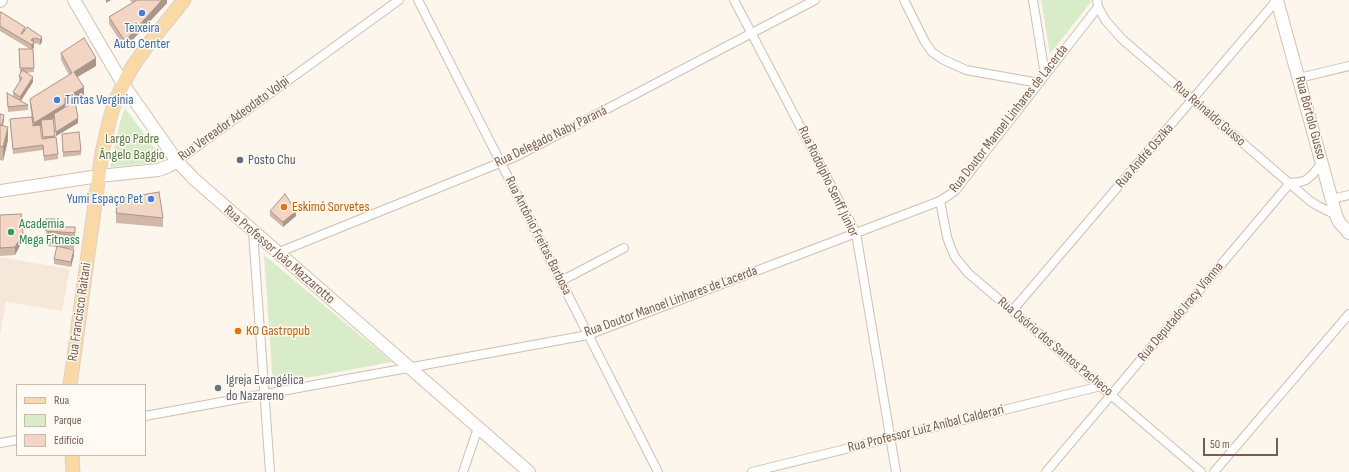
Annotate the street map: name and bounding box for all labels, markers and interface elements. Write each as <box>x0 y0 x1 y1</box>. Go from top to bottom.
marker: Teixeira Auto Center <box>137 8 147 18</box>
place label: Teixeira Auto Center <box>114 20 170 52</box>
street label: Rua Doutor Manoel Linhares de Lacerda <box>946 42 1072 196</box>
street label: Rua Vereador Adeodato Volpi <box>175 73 293 165</box>
street label: Rua Bôrtolo Gusso <box>1291 75 1329 161</box>
street label: Rua Reinaldo Gusso <box>1169 78 1249 150</box>
place label: Tintas Vergínia <box>65 92 134 108</box>
marker: Tintas Vergínia <box>52 95 62 105</box>
street label: Rua Delegado Naby Paraná <box>492 103 610 171</box>
street label: Rua André Oszika <box>1112 120 1178 192</box>
street label: Rua Rodolpho Senff Júnior <box>794 124 862 240</box>
park label: Largo Padre Ângelo Baggio <box>99 131 165 164</box>
place label: Posto Chu <box>248 152 296 168</box>
marker: Posto Chu <box>235 155 245 165</box>
street label: Rua Antônio Freitas Barbosa <box>501 174 575 298</box>
place label: Yumi Espaço Pet <box>67 191 143 207</box>
marker: Yumi Espaço Pet <box>146 194 156 204</box>
place label: Eskimó Sorvetes <box>292 199 369 215</box>
street label: Rua Professor João Mazzarotto <box>220 202 338 308</box>
marker: Eskimó Sorvetes <box>279 202 289 212</box>
place label: Academia Mega Fitness <box>19 216 80 248</box>
marker: Academia Mega Fitness <box>6 227 16 237</box>
street label: Rua Deputado Iracy Vianna <box>1135 259 1227 365</box>
street label: Rua Francisco Raitani <box>65 261 95 363</box>
street label: Rua Doutor Manoel Linhares de Lacerda <box>582 263 760 341</box>
street label: Rua Osório dos Santos Pacheco <box>994 294 1116 400</box>
place label: KO Gastropub <box>246 323 310 339</box>
marker: KO Gastropub <box>233 326 243 336</box>
place label: Igreja Evangélica do Nazareno <box>226 372 304 404</box>
marker: Igreja Evangélica do Nazareno <box>213 383 223 393</box>
legend <box>16 384 146 456</box>
text: Rua <box>54 393 69 408</box>
street label: Rua Professor Luiz Aníbal Calderari <box>846 401 1006 457</box>
text: Parque <box>54 413 82 428</box>
scale bar <box>1205 430 1280 456</box>
text: Edifício <box>54 433 84 448</box>
text: 50 m <box>1210 437 1230 452</box>

